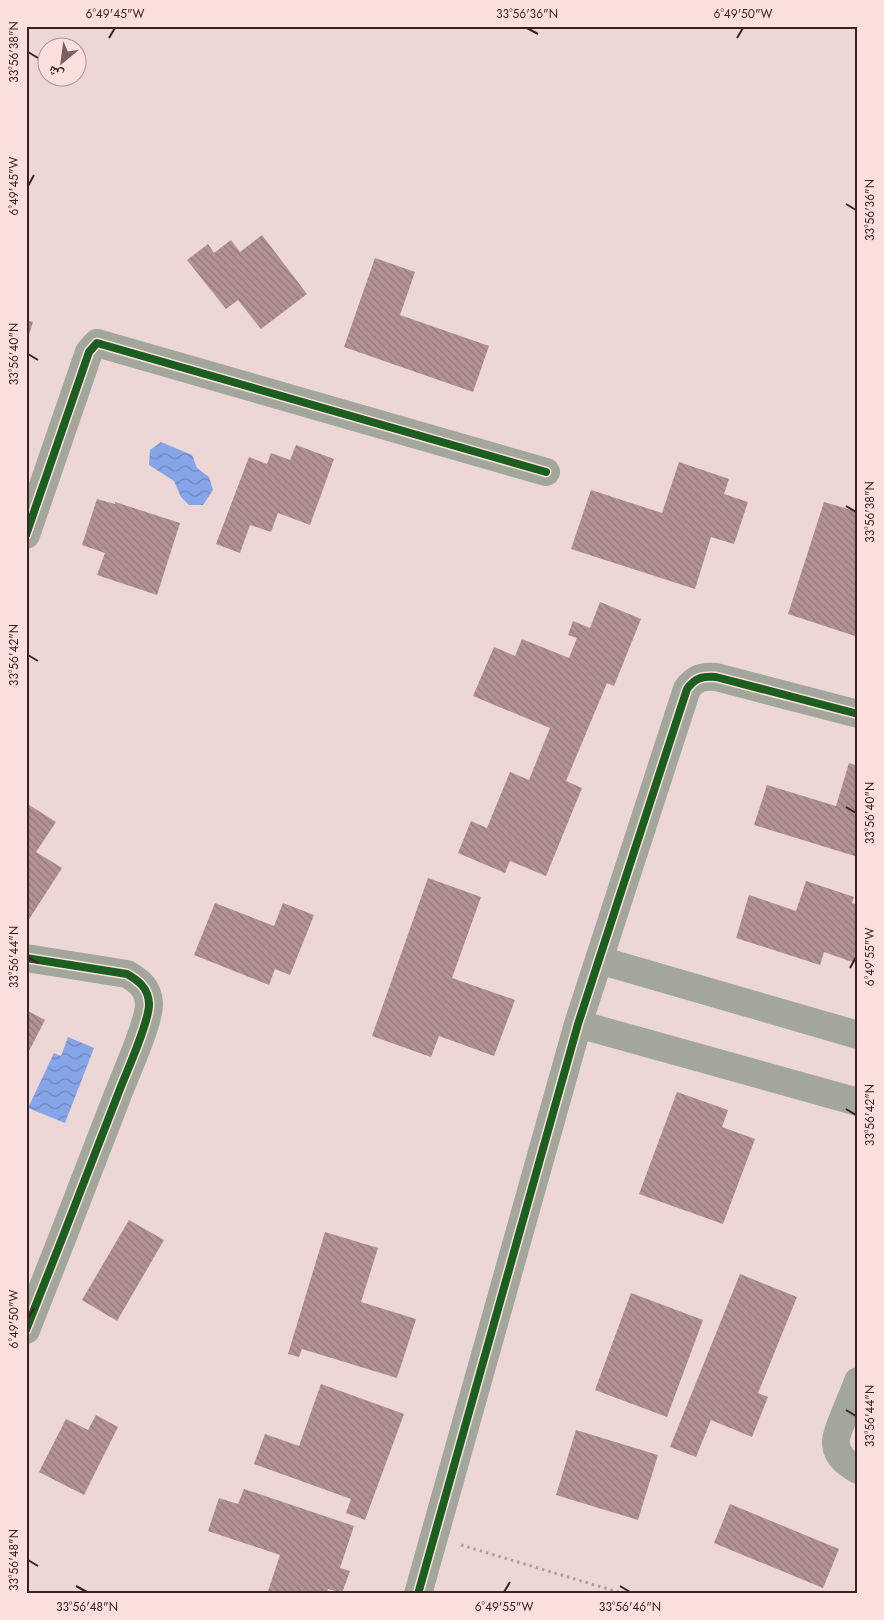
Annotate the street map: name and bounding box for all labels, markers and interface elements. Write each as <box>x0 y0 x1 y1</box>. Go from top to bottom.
text: 6°49'45"W <box>86 5 145 23</box>
text: 33°56'36"N <box>496 5 558 23</box>
text: 6°49'50"W <box>713 5 773 23</box>
text: 33°56'38"N <box>5 21 23 83</box>
north arrow <box>38 38 88 88</box>
text: ش <box>44 61 67 86</box>
text: 6°49'45"W <box>5 156 23 215</box>
text: 33°56'36"N <box>861 179 879 241</box>
text: 33°56'40"N <box>5 323 23 385</box>
text: 33°56'38"N <box>861 481 879 543</box>
text: 33°56'42"N <box>5 624 23 686</box>
text: 33°56'40"N <box>861 782 879 844</box>
text: 33°56'44"N <box>5 926 23 988</box>
text: 6°49'55"W <box>861 928 879 986</box>
text: 33°56'42"N <box>861 1084 879 1146</box>
text: 6°49'50"W <box>5 1289 23 1349</box>
text: 33°56'44"N <box>861 1385 879 1447</box>
text: 33°56'48"N <box>5 1529 23 1591</box>
text: 33°56'48"N <box>56 1598 118 1616</box>
text: 6°49'55"W <box>475 1598 533 1616</box>
text: 33°56'46"N <box>599 1598 661 1616</box>

